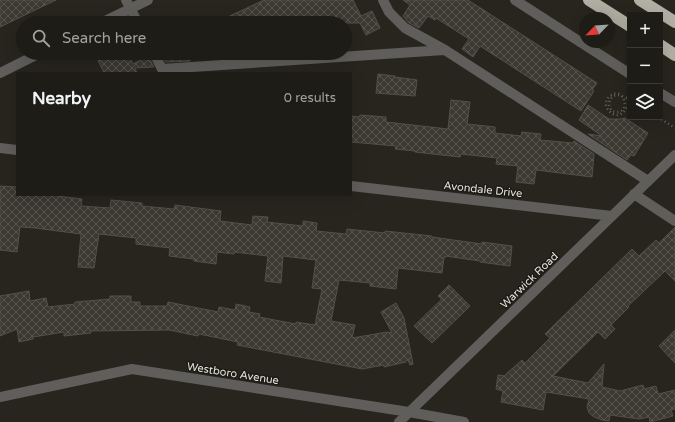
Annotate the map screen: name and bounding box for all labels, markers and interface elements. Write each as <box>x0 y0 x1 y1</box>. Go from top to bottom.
north arrow <box>579 12 615 48</box>
map controls <box>627 12 663 120</box>
button: + <box>627 12 663 48</box>
search box <box>16 16 352 60</box>
icon: search <box>30 27 52 49</box>
text: Search here <box>62 29 146 47</box>
button: − <box>627 48 663 84</box>
button: layers <box>627 84 663 120</box>
text: Nearby <box>32 88 91 109</box>
text: 0 results <box>284 90 336 106</box>
street label: Avondale Drive <box>443 179 523 200</box>
street label: Warwick Road <box>498 250 561 311</box>
street label: Westboro Avenue <box>186 360 280 387</box>

